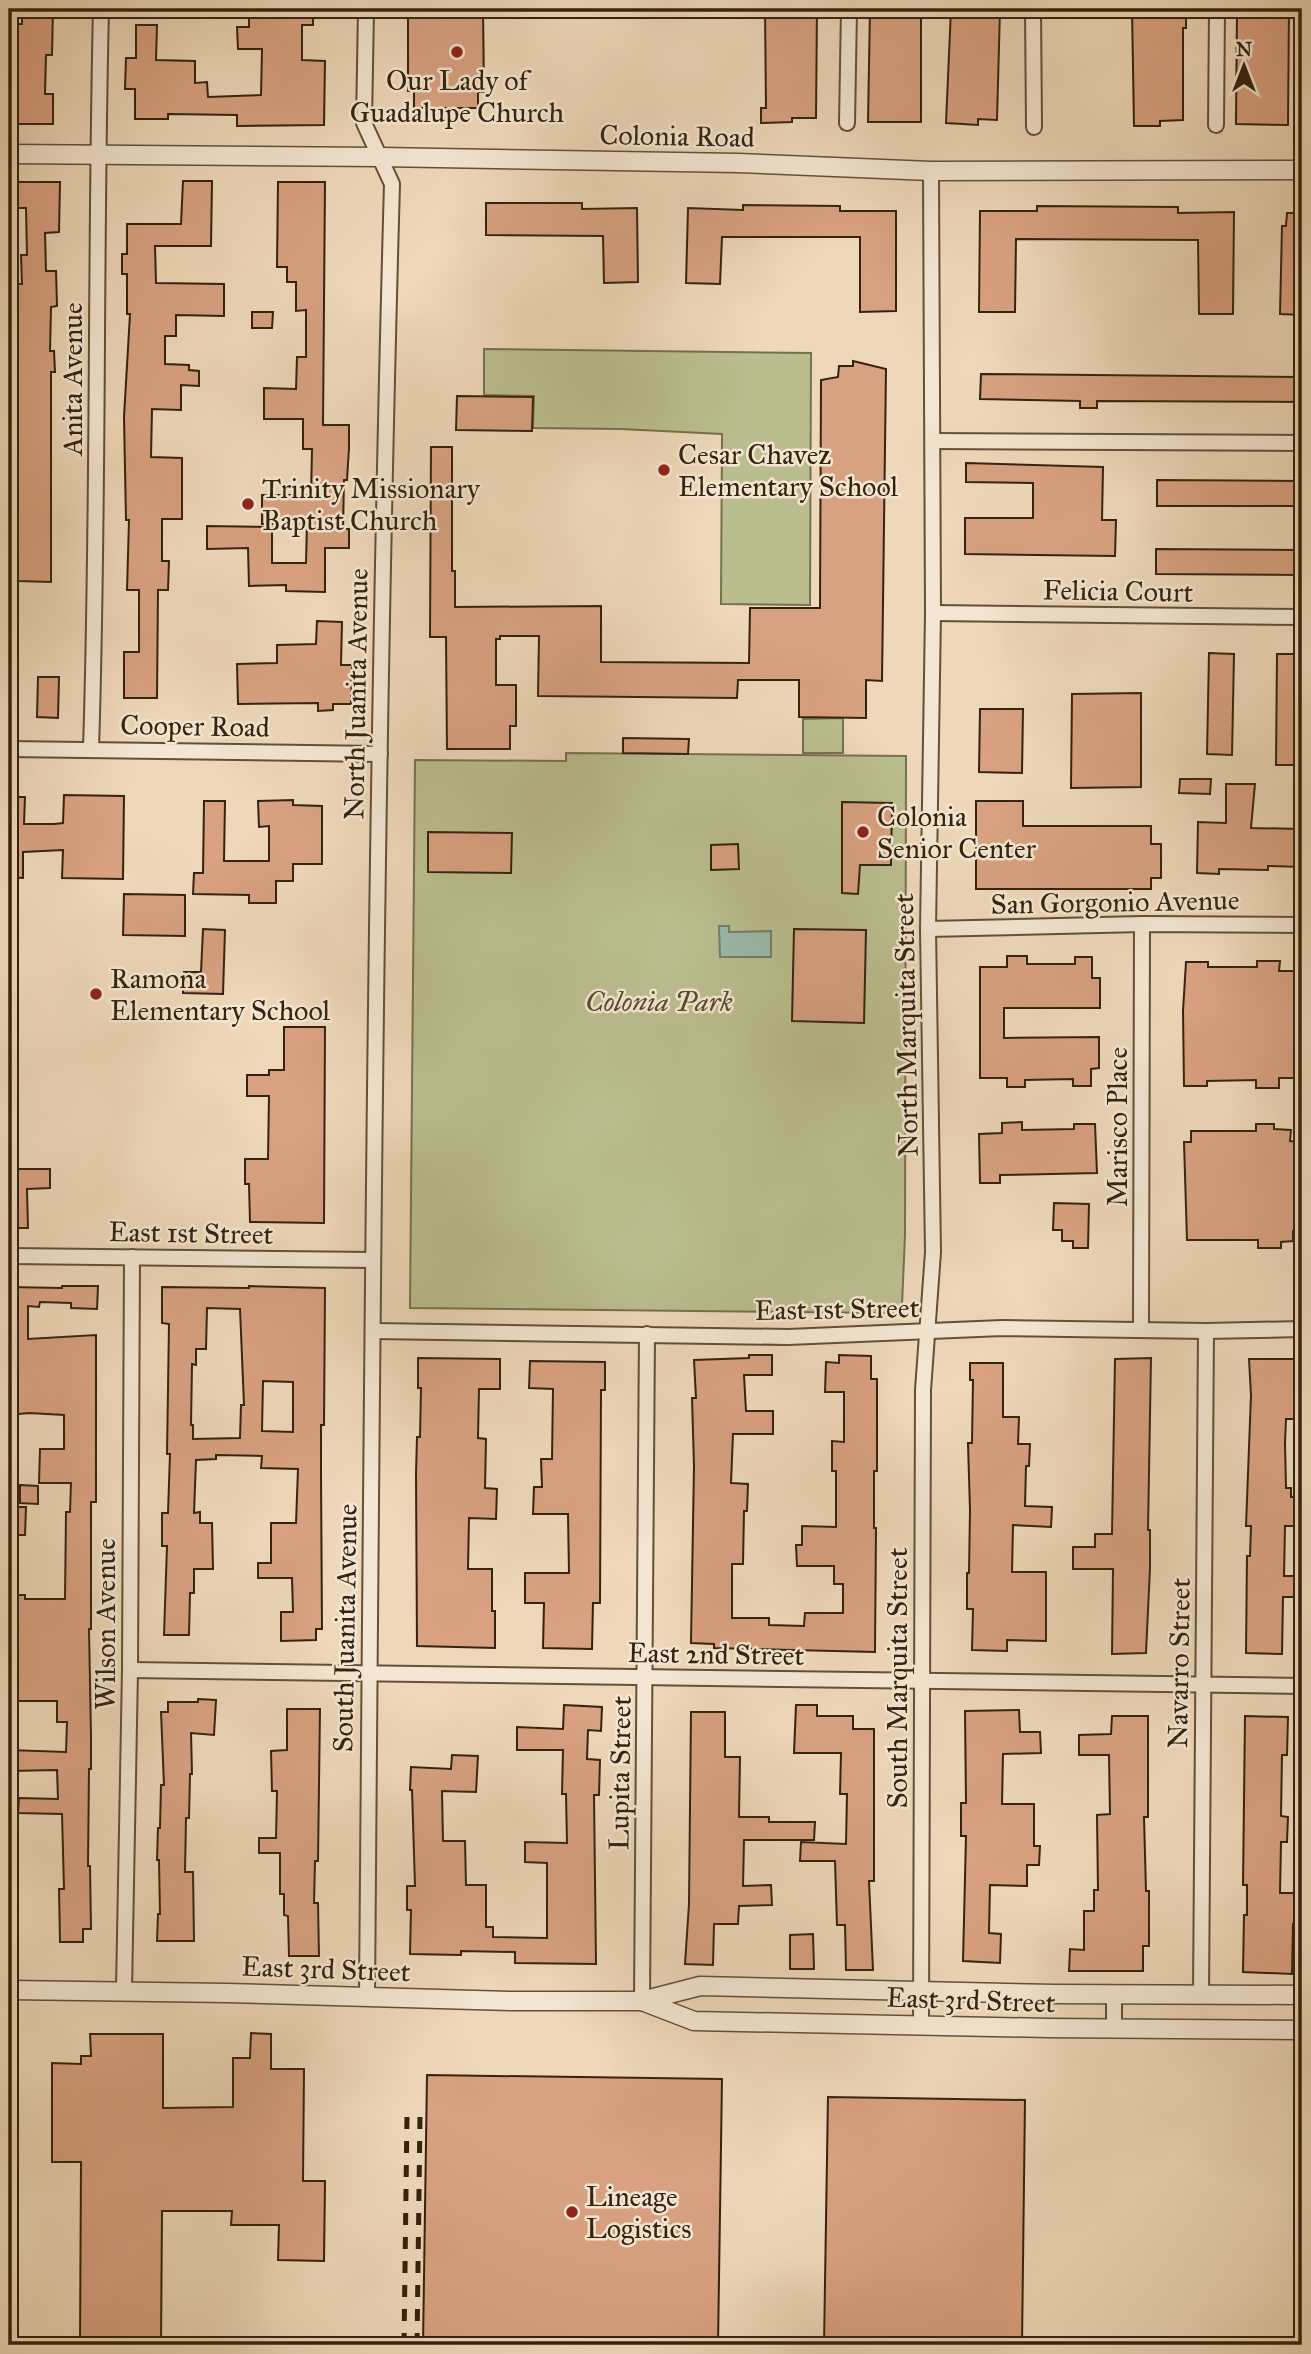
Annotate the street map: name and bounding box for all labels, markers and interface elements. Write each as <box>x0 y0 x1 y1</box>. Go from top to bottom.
north arrow <box>1210 32 1280 102</box>
text: N <box>1236 38 1252 61</box>
marker: Our Lady of Guadalupe Church <box>449 44 465 60</box>
place label: Our Lady of Guadalupe Church <box>350 63 565 130</box>
street label: Colonia Road <box>599 117 755 155</box>
street label: Anita Avenue <box>55 302 90 457</box>
place label: Cesar Chavez Elementary School <box>678 437 899 504</box>
marker: Cesar Chavez Elementary School <box>656 462 672 478</box>
place label: Trinity Missionary Baptist Church <box>262 471 481 538</box>
marker: Trinity Missionary Baptist Church <box>240 496 256 512</box>
street label: North Juanita Avenue <box>336 568 376 820</box>
street label: Felicia Court <box>1042 572 1194 610</box>
street label: Cooper Road <box>120 707 270 745</box>
place label: Colonia Senior Center <box>877 799 1037 866</box>
marker: Colonia Senior Center <box>855 824 871 840</box>
street label: San Gorgonio Avenue <box>990 882 1240 922</box>
street label: North Marquita Street <box>886 893 926 1157</box>
place label: Ramona Elementary School <box>110 961 331 1028</box>
park label: Colonia Park <box>585 984 733 1019</box>
marker: Ramona Elementary School <box>88 986 104 1002</box>
street label: Marisco Place <box>1100 1047 1135 1207</box>
street label: East 1st Street <box>108 1214 274 1252</box>
street label: East 1st Street <box>754 1290 920 1328</box>
street label: South Juanita Avenue <box>325 1503 365 1753</box>
street label: Wilson Avenue <box>88 1538 123 1710</box>
street label: South Marquita Street <box>880 1547 915 1809</box>
street label: Navarro Street <box>1160 1577 1198 1749</box>
street label: East 2nd Street <box>627 1635 805 1673</box>
street label: Lupita Street <box>601 1695 639 1851</box>
street label: East 3rd Street <box>241 1949 411 1989</box>
street label: East 3rd Street <box>886 1980 1056 2020</box>
place label: Lineage Logistics <box>586 2179 692 2246</box>
marker: Lineage Logistics <box>564 2204 580 2220</box>

